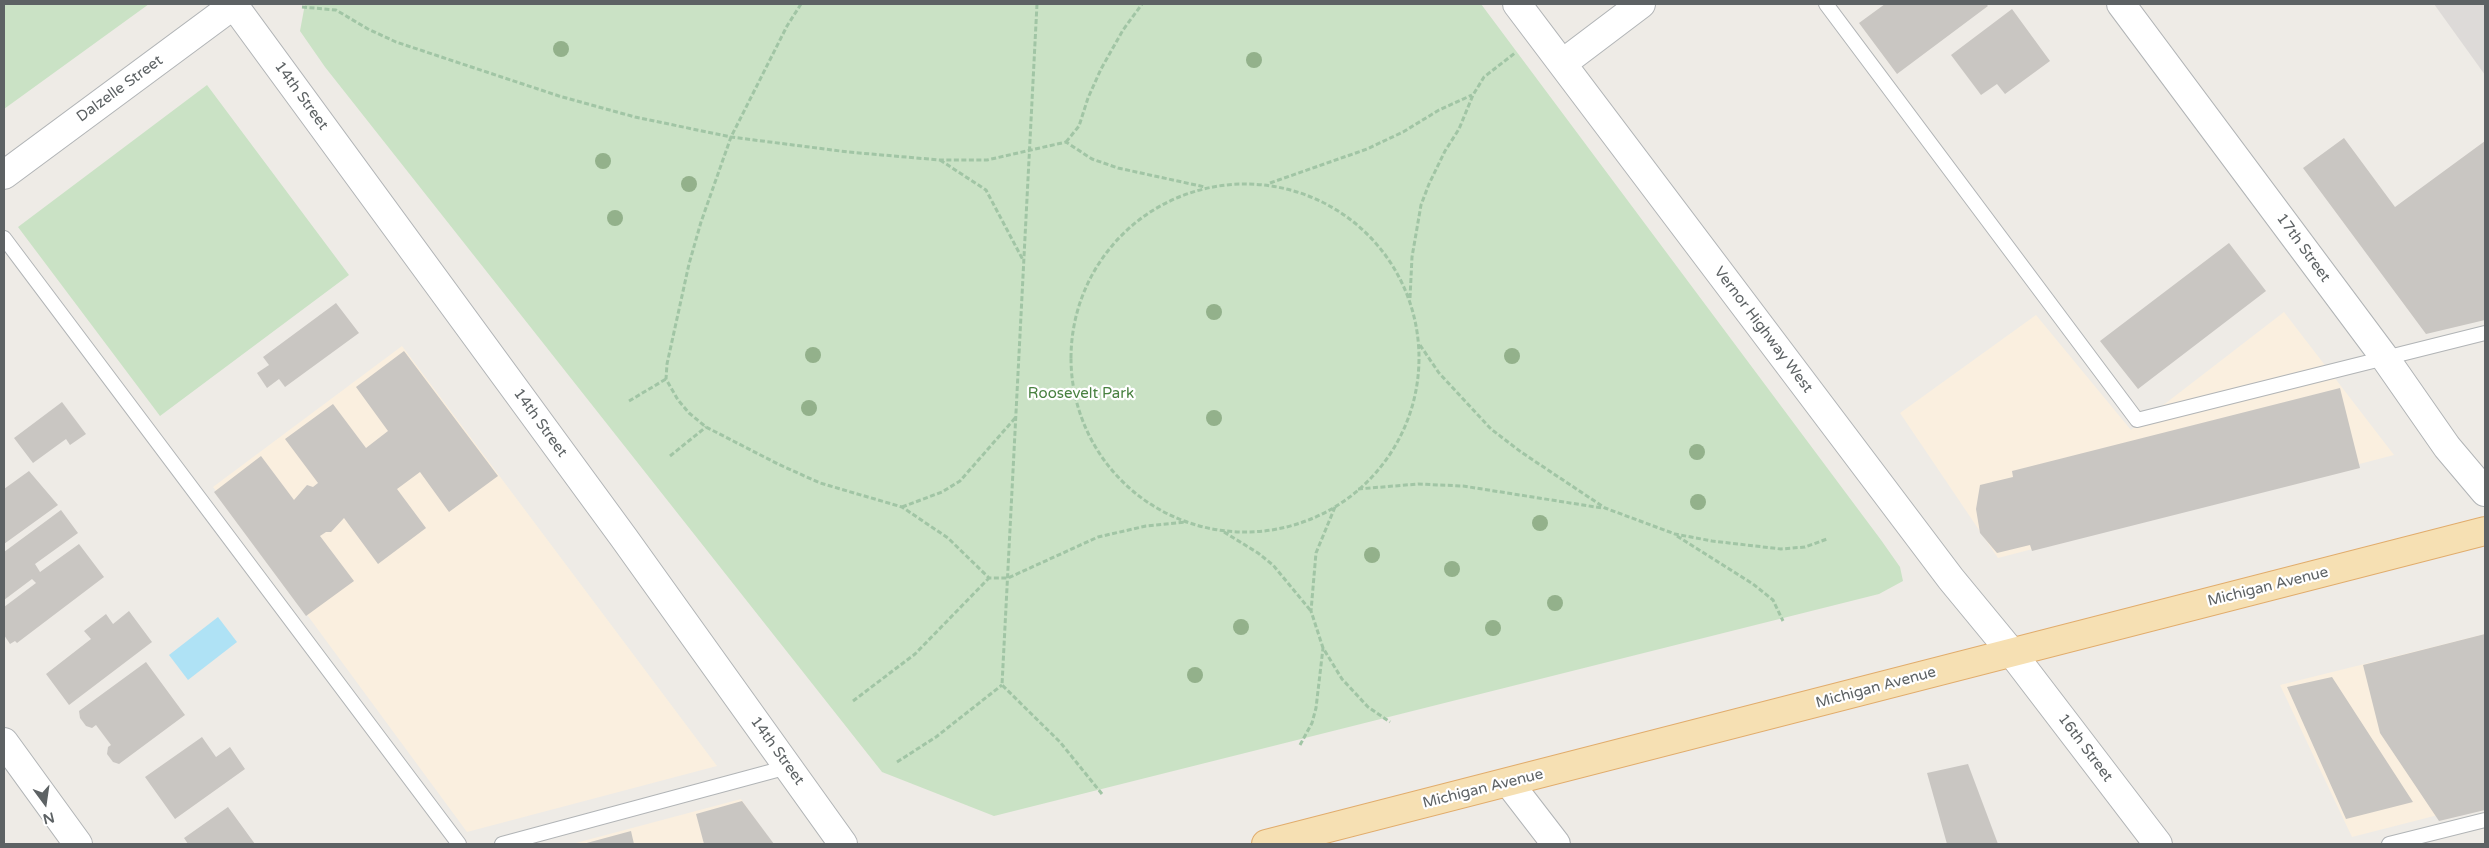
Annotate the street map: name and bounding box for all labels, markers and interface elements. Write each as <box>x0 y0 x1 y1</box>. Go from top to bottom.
street label: Dalzelle Street <box>73 52 167 126</box>
street label: 14th Street <box>270 58 332 134</box>
street label: 17th Street <box>2272 210 2334 286</box>
street label: Vernor Highway West <box>1710 263 1816 397</box>
street label: 14th Street <box>509 385 571 461</box>
park label: Roosevelt Park <box>1028 385 1134 403</box>
street label: Michigan Avenue <box>2206 563 2330 611</box>
street label: Michigan Avenue <box>1814 663 1938 713</box>
street label: 16th Street <box>2054 710 2116 786</box>
street label: 14th Street <box>746 713 808 789</box>
street label: Michigan Avenue <box>1421 765 1545 813</box>
north arrow <box>20 778 70 828</box>
text: N <box>41 808 56 828</box>

